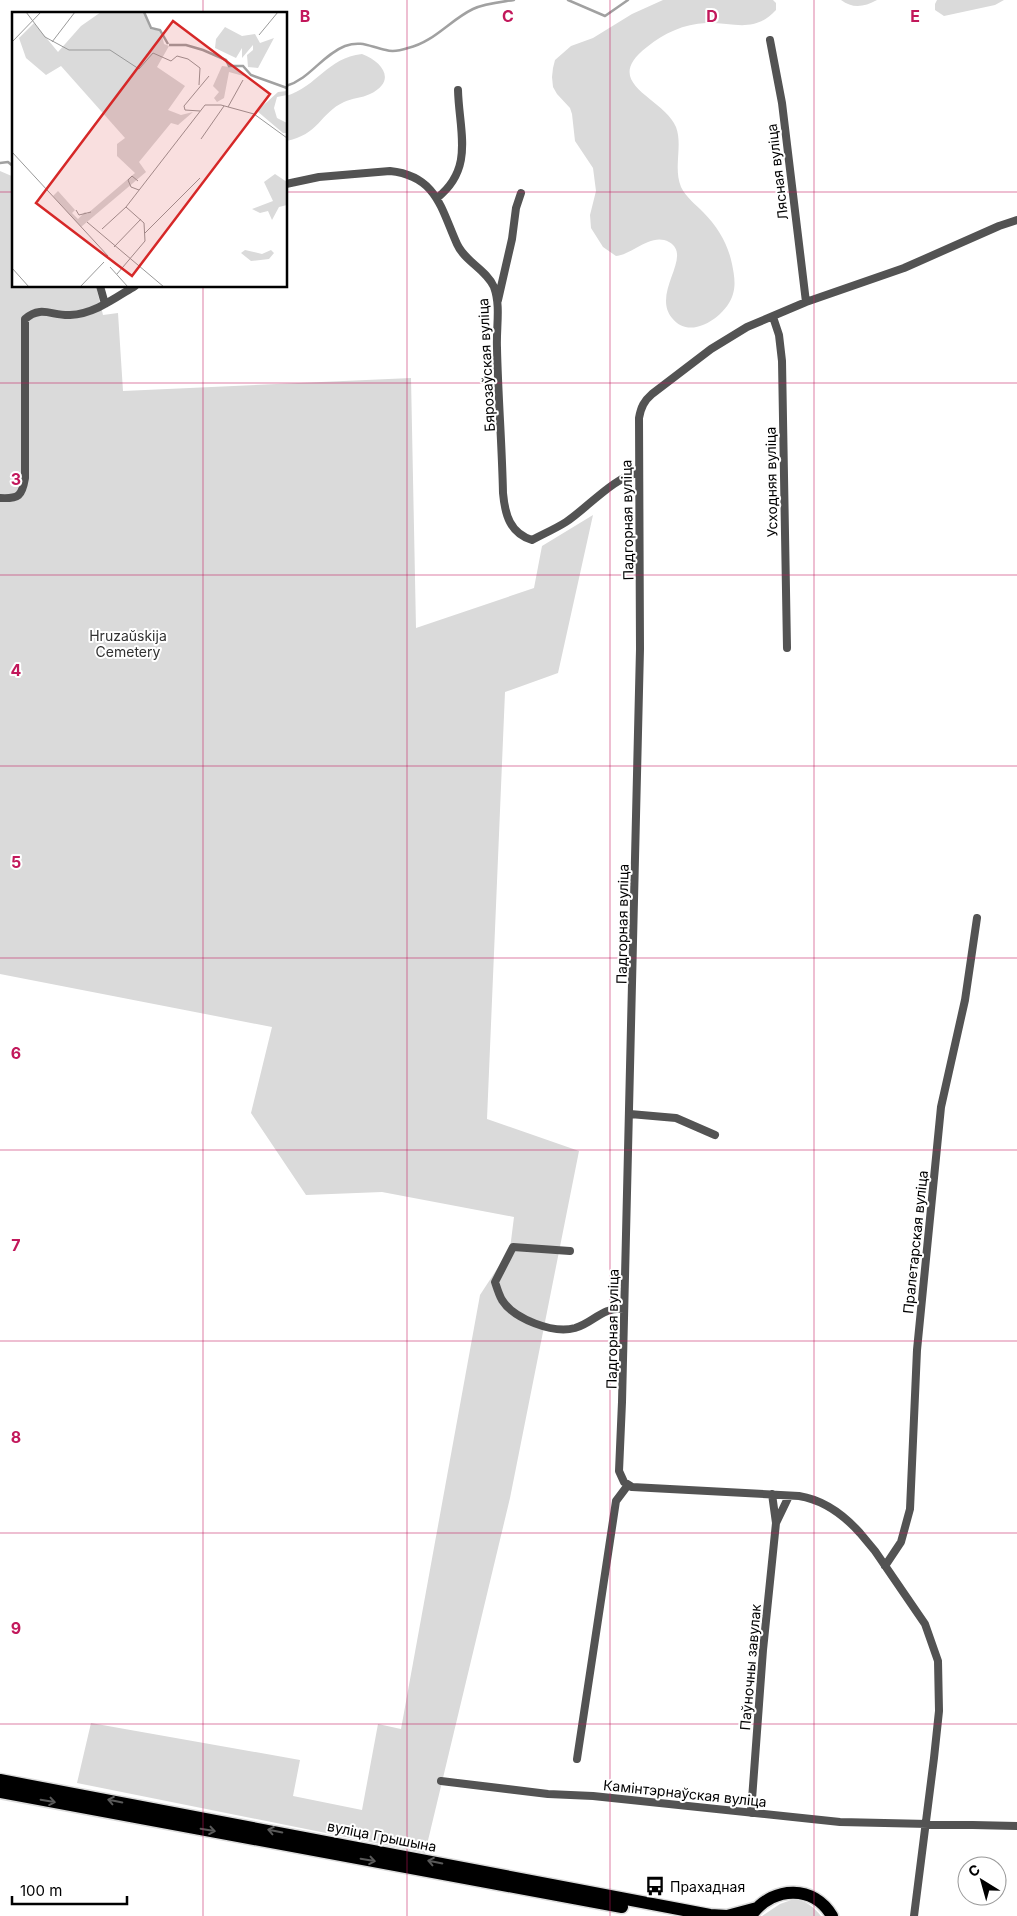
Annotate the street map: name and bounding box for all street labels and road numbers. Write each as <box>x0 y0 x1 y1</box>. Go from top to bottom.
street label: Лясная вуліца <box>763 123 791 221</box>
street label: Бярозаўская вуліца <box>474 298 498 432</box>
street label: Усходняя вуліца <box>762 427 780 537</box>
street label: Падгорная вуліца <box>617 460 637 580</box>
street label: Падгорная вуліца <box>612 864 632 984</box>
street label: Пралетарская вуліца <box>899 1169 931 1315</box>
street label: Падгорная вуліца <box>602 1269 622 1389</box>
street label: Паўночны завулак <box>736 1603 764 1731</box>
street label: Камінтэрнаўская вуліца <box>602 1776 768 1810</box>
street label: вуліца Грышына <box>326 1817 438 1855</box>

